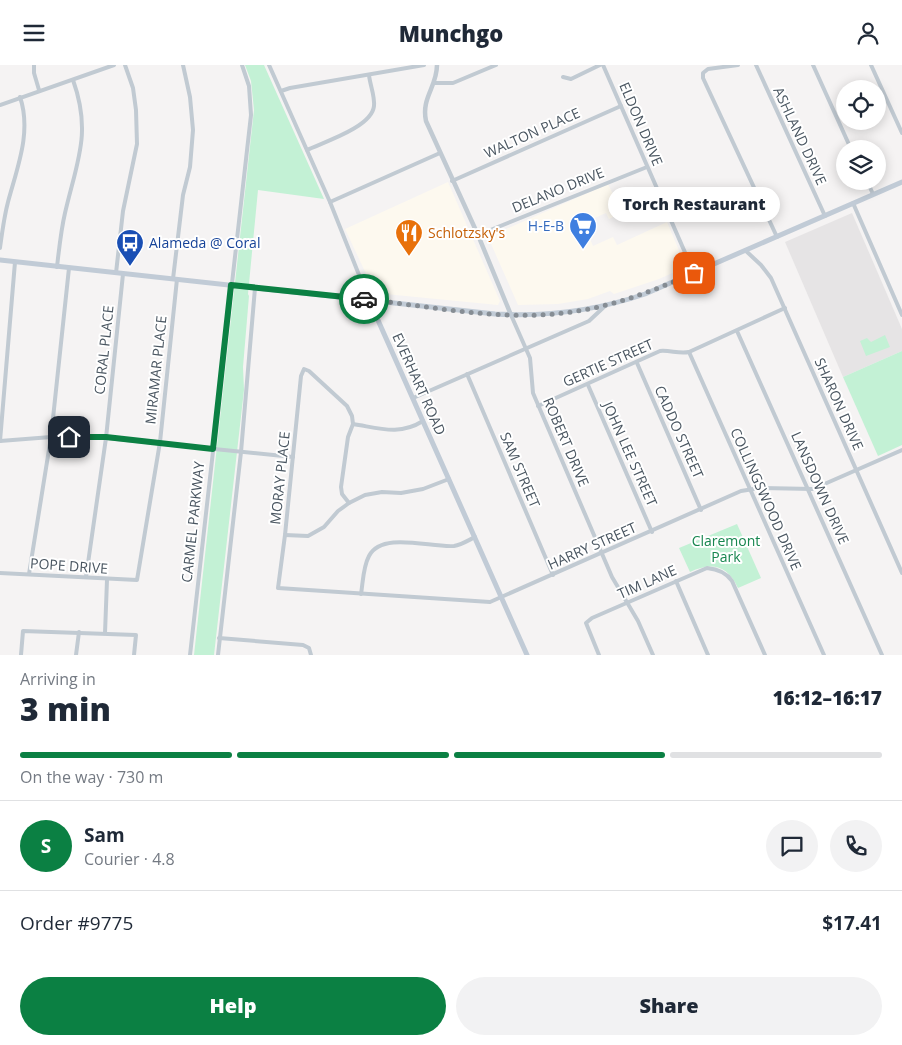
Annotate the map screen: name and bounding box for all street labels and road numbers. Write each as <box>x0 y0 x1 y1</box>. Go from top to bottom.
street label: ELDON DRIVE <box>615 79 668 169</box>
street label: ASHLAND DRIVE <box>769 84 832 188</box>
street label: WALTON PLACE <box>481 103 583 162</box>
street label: DELANO DRIVE <box>509 162 607 217</box>
street label: CORAL PLACE <box>89 305 118 395</box>
street label: MIRAMAR PLACE <box>140 315 171 425</box>
street label: EVERHART ROAD <box>388 330 451 438</box>
street label: GERTIE STREET <box>560 334 656 391</box>
street label: SHARON DRIVE <box>811 355 868 453</box>
street label: CADDO STREET <box>650 382 709 482</box>
street label: ROBERT DRIVE <box>539 394 594 489</box>
street label: JOHN LEE STREET <box>598 397 662 510</box>
street label: COLLINGSWOOD DRIVE <box>726 425 806 573</box>
street label: LANSDOWN DRIVE <box>787 428 854 547</box>
street label: SAM STREET <box>496 429 545 511</box>
street label: MORAY PLACE <box>265 430 294 525</box>
street label: CARMEL PARKWAY <box>177 460 208 583</box>
street label: HARRY STREET <box>544 517 639 574</box>
street label: POPE DRIVE <box>29 553 109 578</box>
street label: TIM LANE <box>614 560 679 603</box>

